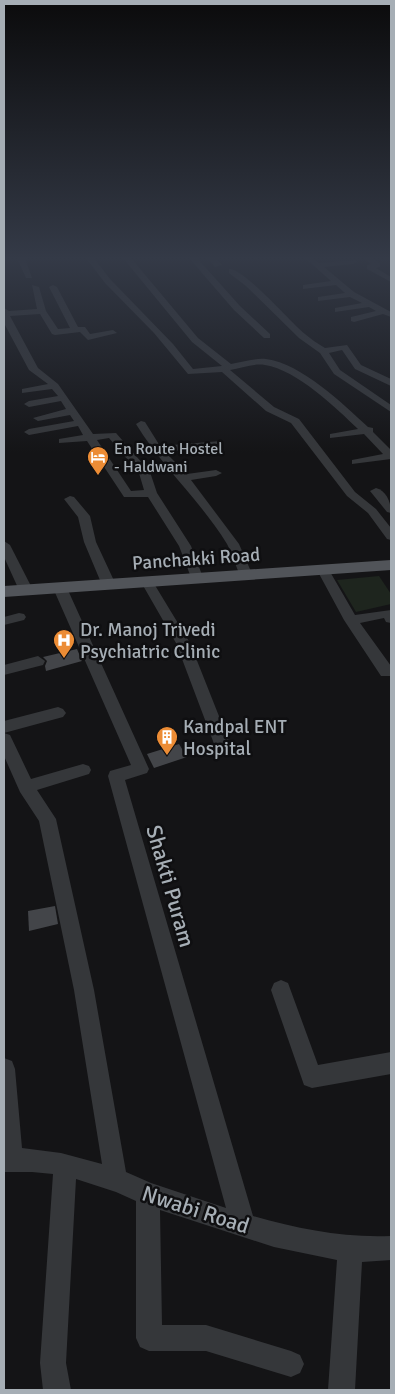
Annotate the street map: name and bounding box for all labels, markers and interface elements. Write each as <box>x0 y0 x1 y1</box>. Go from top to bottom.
place label: En Route Hostel - Haldwani <box>114 439 223 477</box>
hotel icon: En Route Hostel - Haldwani <box>86 445 110 476</box>
street label: Panchakki Road <box>131 543 261 575</box>
place label: Dr. Manoj Trivedi Psychiatric Clinic <box>80 618 220 664</box>
hospital icon: Dr. Manoj Trivedi Psychiatric Clinic <box>52 628 76 659</box>
place label: Kandpal ENT Hospital <box>183 715 288 761</box>
building icon: Kandpal ENT Hospital <box>155 725 179 756</box>
street label: Shakti Puram <box>140 822 201 950</box>
street label: Nwabi Road <box>139 1179 253 1240</box>

